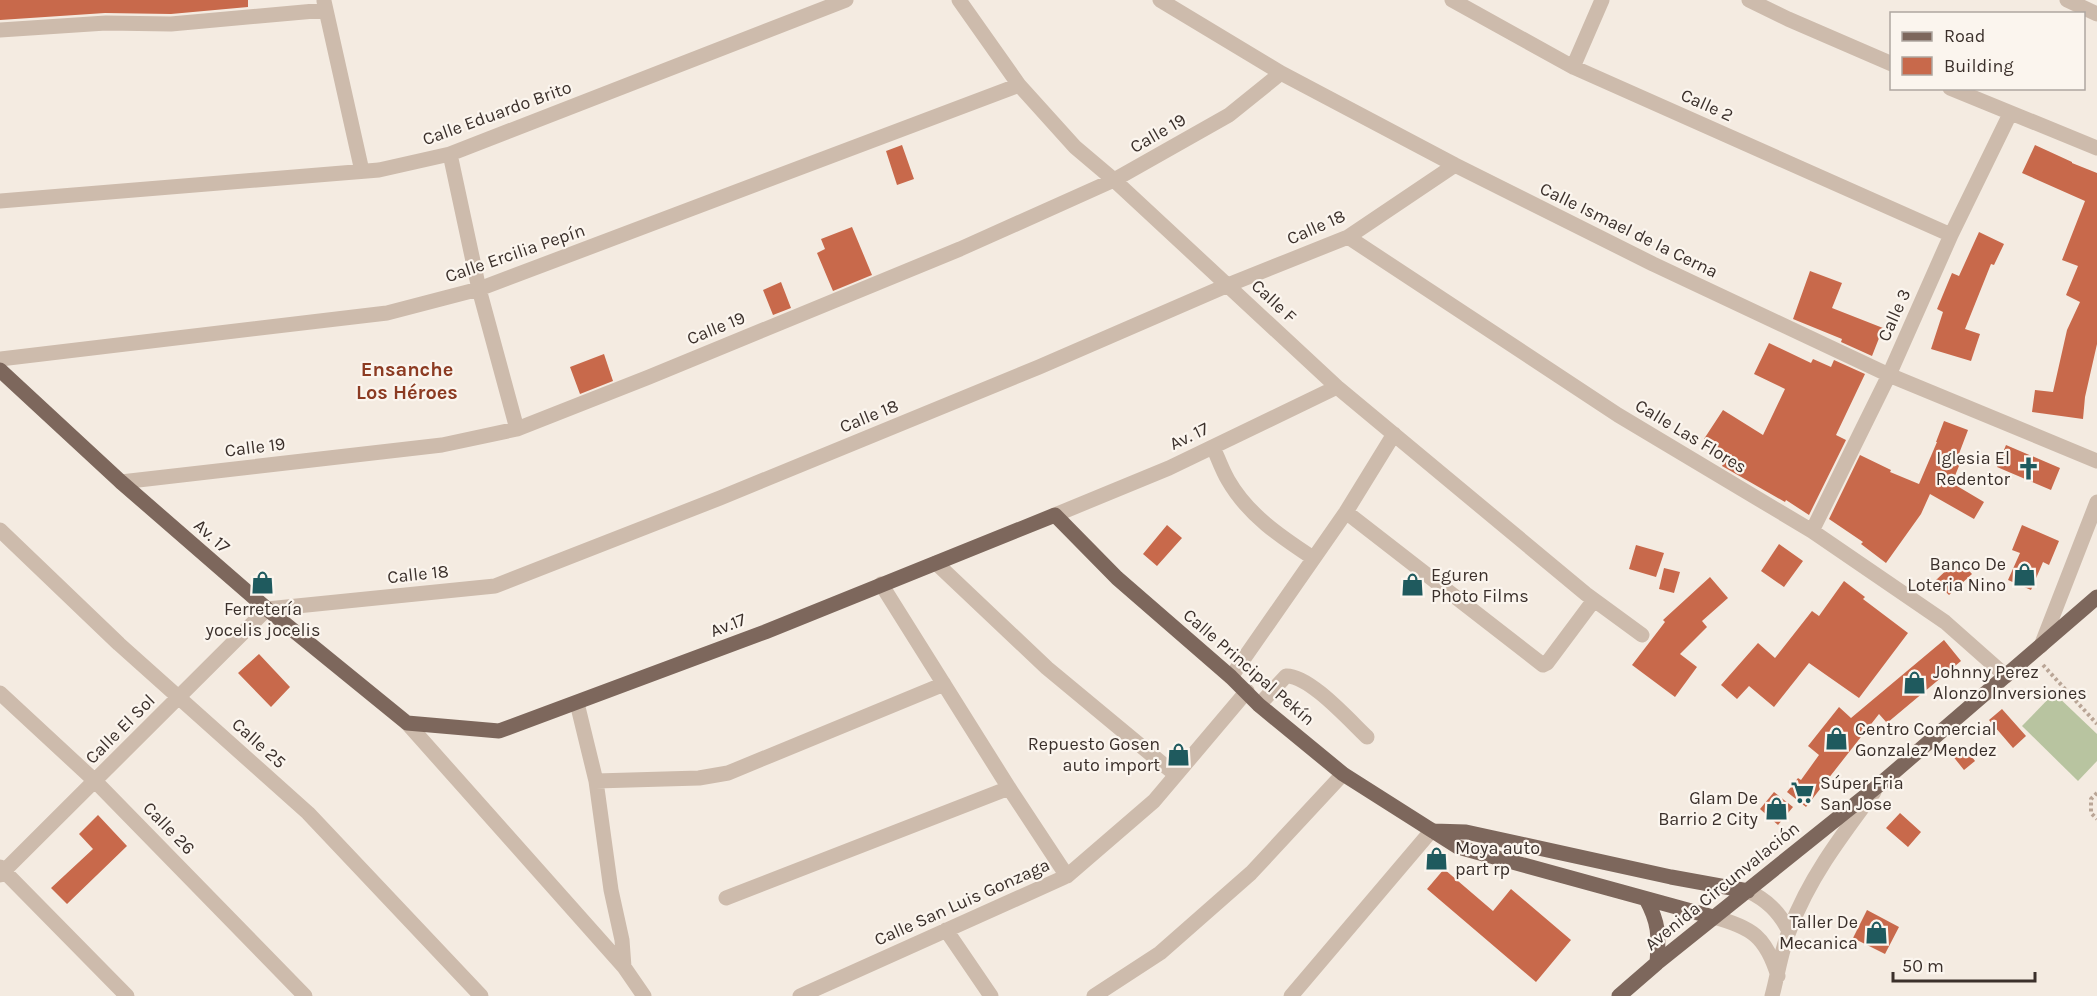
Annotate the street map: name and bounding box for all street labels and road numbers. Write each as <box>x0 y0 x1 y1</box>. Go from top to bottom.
street label: Calle Eduardo Brito <box>419 76 575 150</box>
street label: Calle 2 <box>1677 84 1737 126</box>
street label: Calle 19 <box>1126 108 1190 158</box>
street label: Calle Ismael de la Cerna <box>1536 177 1722 283</box>
street label: Calle 18 <box>1283 204 1349 250</box>
street label: Calle Ercilia Pepín <box>442 219 588 287</box>
street label: Calle F <box>1247 275 1301 327</box>
street label: Calle 3 <box>1873 285 1915 345</box>
street label: Calle 19 <box>684 306 748 350</box>
street label: Calle 18 <box>836 394 902 438</box>
street label: Calle Las Flores <box>1631 394 1751 478</box>
street label: Av. 17 <box>1166 417 1213 455</box>
street label: Calle 19 <box>223 432 287 462</box>
street label: Av. 17 <box>189 514 235 558</box>
street label: Calle 18 <box>386 560 450 588</box>
street label: Calle Principal Pekín <box>1179 604 1319 730</box>
street label: Av.17 <box>707 608 750 642</box>
street label: Calle El Sol <box>80 689 160 769</box>
street label: Calle 25 <box>227 713 291 773</box>
street label: Calle 26 <box>138 797 200 859</box>
street label: Avenida Circunvalación <box>1640 817 1804 955</box>
street label: Calle San Luis Gonzaga <box>871 853 1053 951</box>

